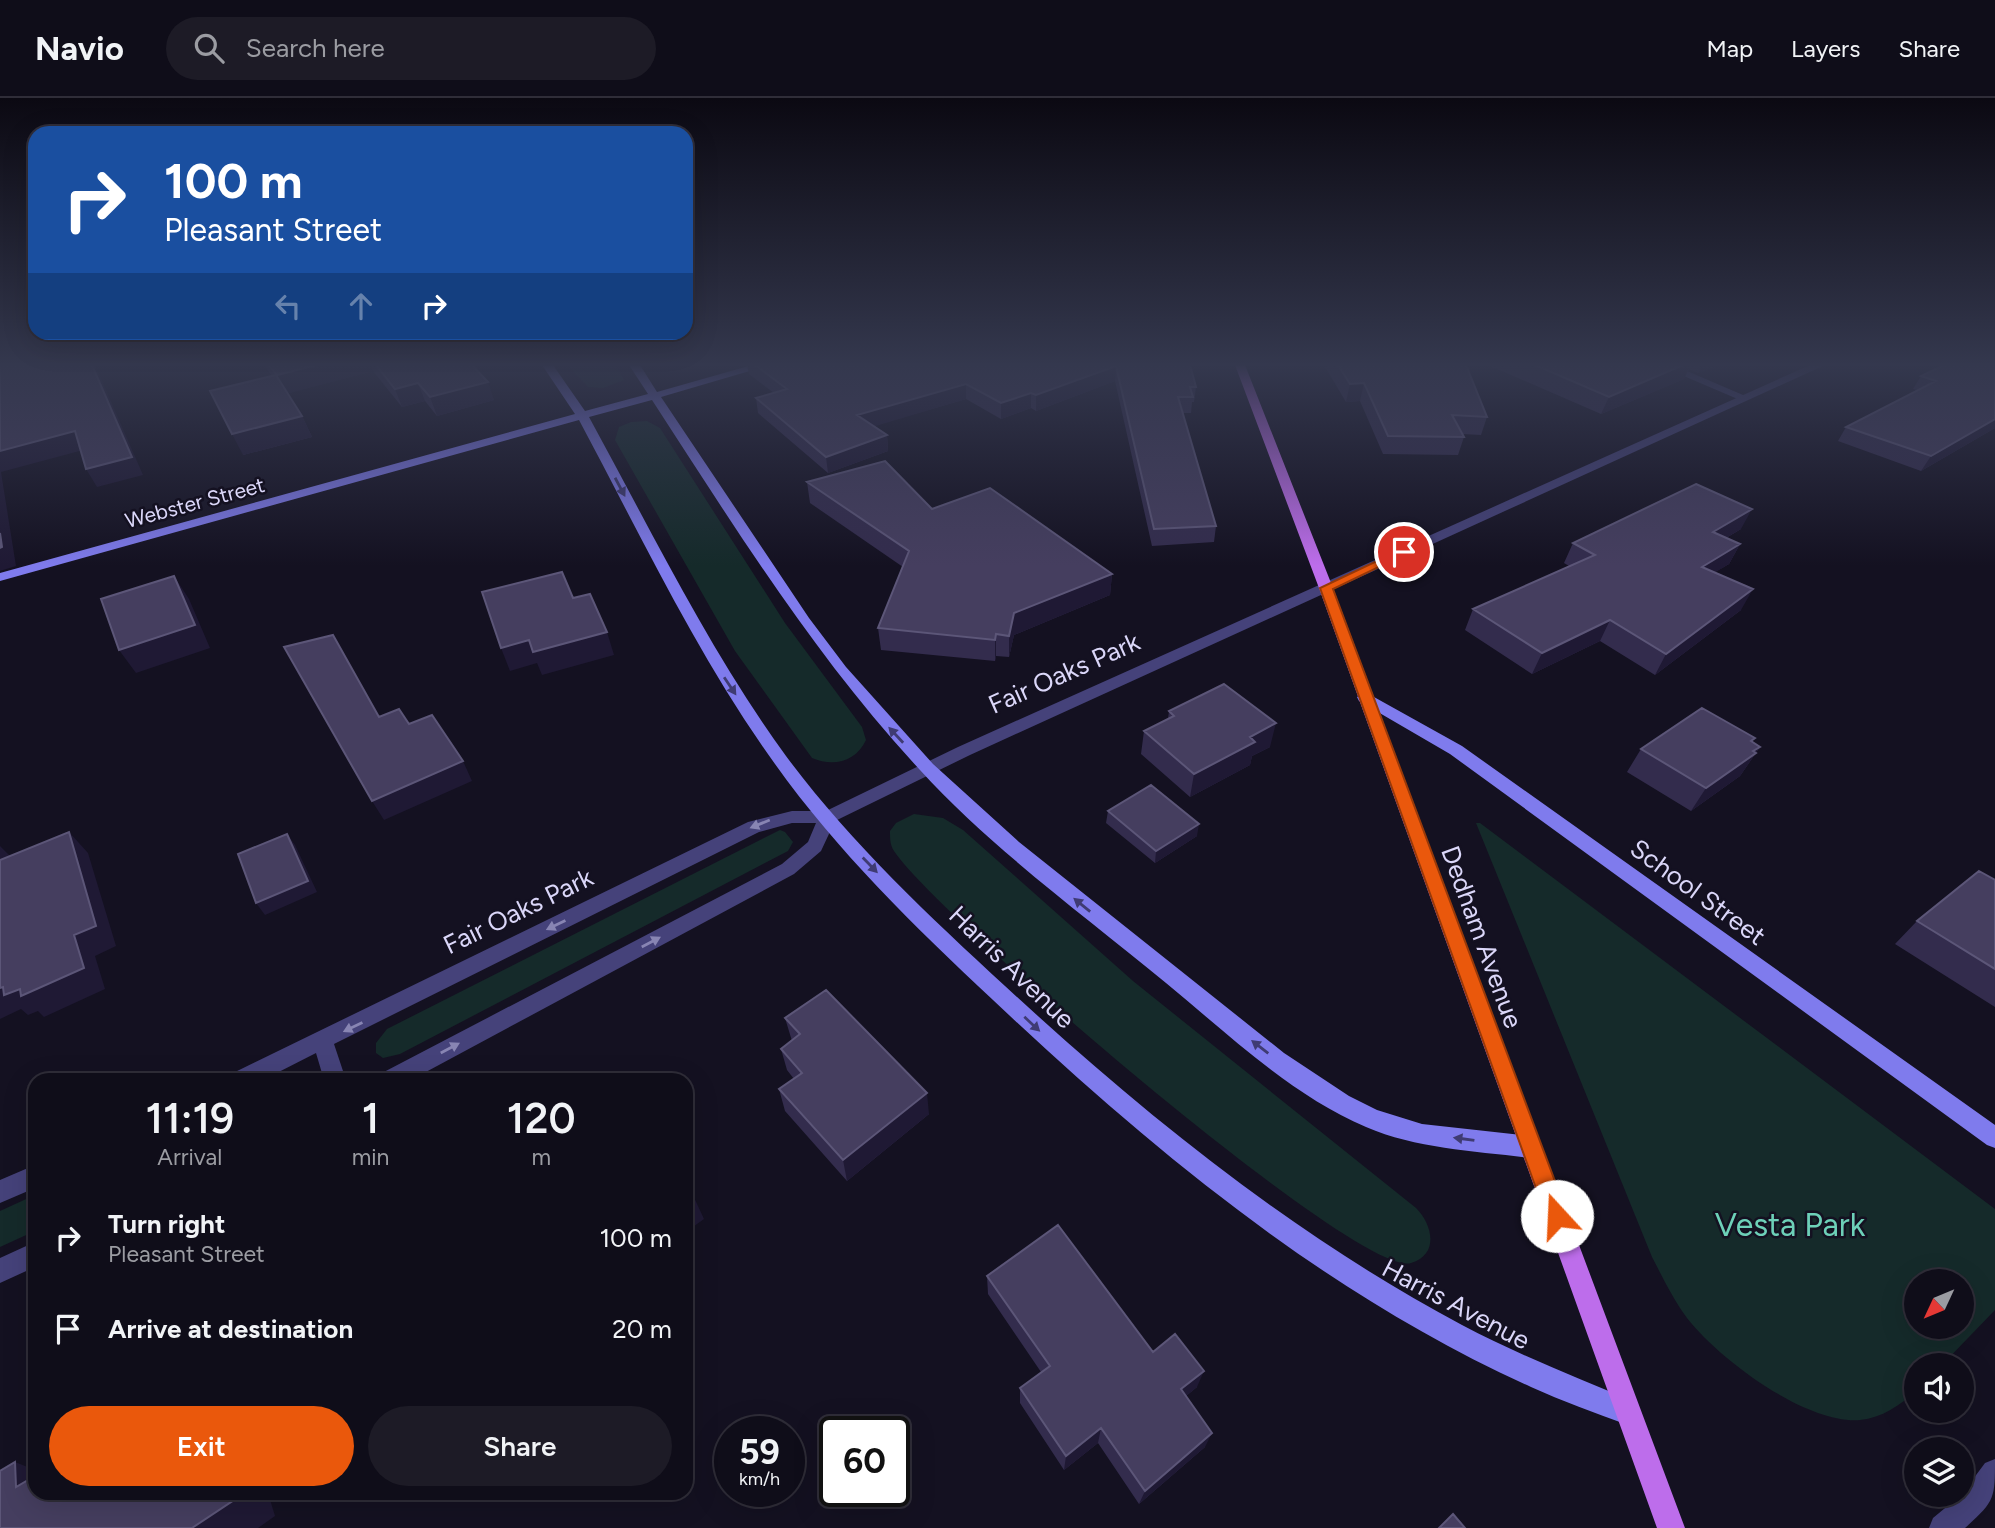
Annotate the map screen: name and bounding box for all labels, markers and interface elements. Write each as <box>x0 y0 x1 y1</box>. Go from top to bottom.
search box <box>166 17 656 80</box>
text: Navio <box>35 29 124 68</box>
icon: search <box>190 29 228 67</box>
text: Search here <box>246 32 385 64</box>
text: Map <box>1706 34 1753 63</box>
text: Layers <box>1791 34 1860 63</box>
text: Share <box>1898 34 1960 63</box>
text: 100 m <box>164 151 303 210</box>
icon: right <box>49 154 140 245</box>
text: Pleasant Street <box>164 211 382 249</box>
icon: left <box>269 287 307 325</box>
icon: ahead <box>342 287 380 325</box>
icon: right <box>415 287 453 325</box>
street label: Webster Street <box>122 472 267 533</box>
one-way arrow <box>614 477 626 497</box>
pin <box>1374 522 1434 582</box>
icon: arrive <box>1385 533 1423 571</box>
street label: Fair Oaks Park <box>983 625 1145 721</box>
one-way arrow <box>723 676 736 695</box>
one-way arrow <box>889 727 905 744</box>
one-way arrow <box>750 819 771 830</box>
street label: School Street <box>1624 832 1772 952</box>
street label: Dedham Avenue <box>1434 842 1530 1032</box>
one-way arrow <box>861 856 877 873</box>
street label: Fair Oaks Park <box>438 861 598 961</box>
one-way arrow <box>1074 898 1091 913</box>
street label: Harris Avenue <box>942 899 1082 1035</box>
one-way arrow <box>546 919 566 931</box>
one-way arrow <box>641 936 661 947</box>
one-way arrow <box>1023 1016 1040 1032</box>
one-way arrow <box>343 1021 363 1032</box>
one-way arrow <box>1251 1040 1269 1055</box>
one-way arrow <box>440 1042 460 1054</box>
text: 11:19 <box>145 1093 234 1144</box>
text: 1 <box>362 1093 379 1144</box>
text: 120 <box>507 1093 576 1144</box>
one-way arrow <box>1452 1133 1474 1144</box>
text: Arrival <box>157 1143 222 1171</box>
text: min <box>352 1143 389 1171</box>
text: m <box>531 1143 551 1171</box>
position arrow <box>1520 1179 1594 1253</box>
park label: Vesta Park <box>1715 1206 1866 1244</box>
text: Turn right <box>108 1208 225 1240</box>
icon: right <box>49 1219 87 1257</box>
text: 100 m <box>599 1222 672 1254</box>
text: Pleasant Street <box>108 1240 265 1268</box>
street label: Harris Avenue <box>1377 1252 1535 1356</box>
north arrow <box>1904 1269 1974 1339</box>
map controls <box>1904 1269 1974 1507</box>
icon: arrive <box>49 1310 87 1348</box>
text: Arrive at destination <box>108 1313 353 1345</box>
text: 20 m <box>612 1313 672 1345</box>
button: sound <box>1904 1353 1974 1423</box>
button: Exit <box>49 1406 354 1486</box>
button: Share <box>368 1406 672 1486</box>
speed limit sign: 60 <box>819 1416 910 1507</box>
text: 59 <box>739 1431 780 1473</box>
button: layers <box>1904 1437 1974 1507</box>
text: km/h <box>739 1468 780 1490</box>

